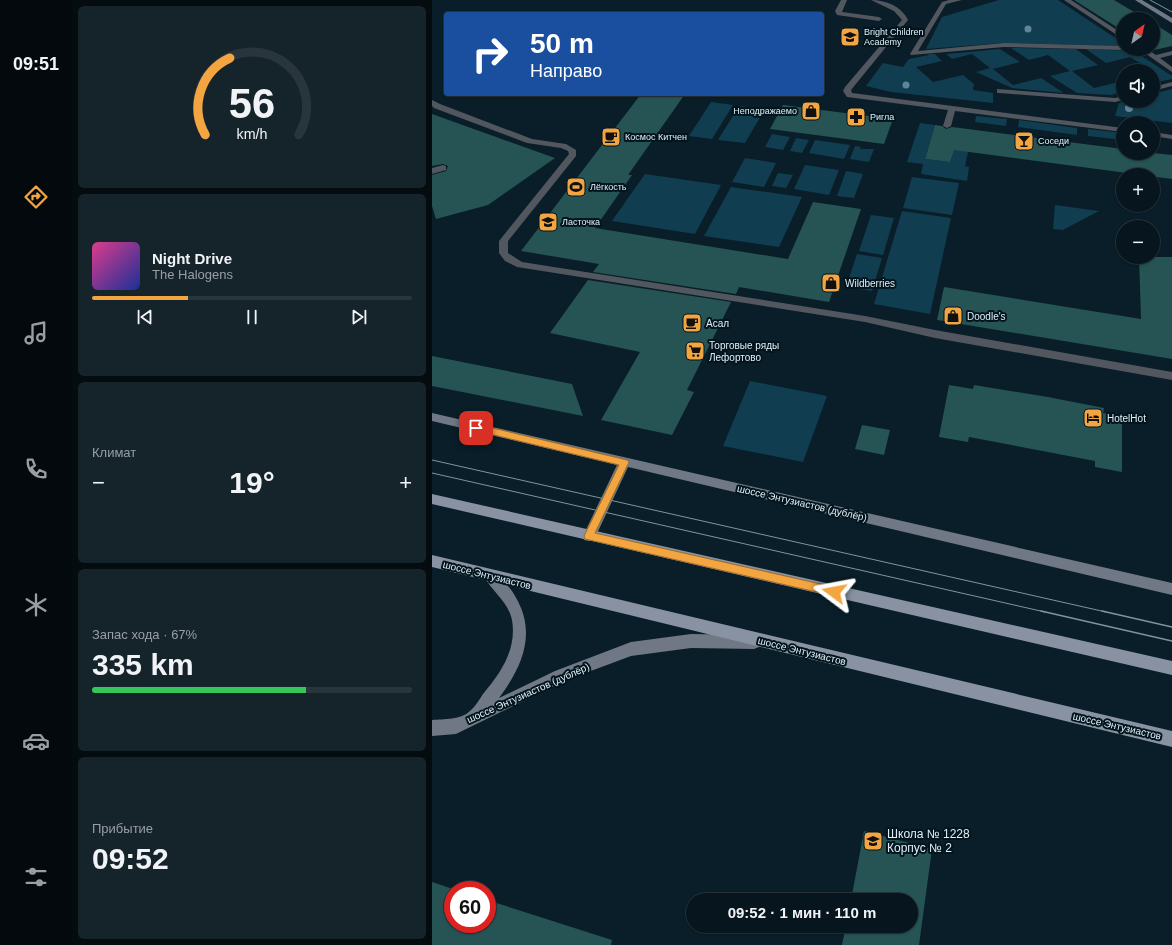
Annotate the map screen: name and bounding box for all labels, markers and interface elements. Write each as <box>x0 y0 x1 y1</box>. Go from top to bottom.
north arrow <box>1116 12 1160 56</box>
map controls <box>1116 12 1160 264</box>
school or university icon: Bright Children Academy <box>839 26 861 48</box>
place label: Bright Children Academy <box>864 27 924 47</box>
icon: right <box>464 28 516 80</box>
text: 50 m <box>530 28 594 59</box>
text: 09:51 <box>13 54 59 74</box>
text: Направо <box>530 61 602 81</box>
button: sound <box>1116 64 1160 108</box>
text: 56 <box>229 80 275 127</box>
shop icon: Неподражаемо <box>800 100 822 122</box>
place label: Неподражаемо <box>733 106 797 116</box>
pharmacy icon: Ригла <box>845 106 867 128</box>
place label: Ригла <box>870 112 894 122</box>
button: search <box>1116 116 1160 160</box>
text: km/h <box>237 125 268 141</box>
cafe icon: Космос Китчен <box>600 126 622 148</box>
bar icon: Соседи <box>1013 130 1035 152</box>
place label: Космос Китчен <box>625 132 687 142</box>
place label: Соседи <box>1038 136 1069 146</box>
button: + <box>1116 168 1160 212</box>
sports icon: Лёгкость <box>565 176 587 198</box>
place label: Лёгкость <box>590 182 627 192</box>
icon: directions <box>22 183 50 211</box>
school or university icon: Ласточка <box>537 211 559 233</box>
place label: Ласточка <box>562 217 600 227</box>
button: − <box>1116 220 1160 264</box>
text: Night Drive <box>152 250 232 267</box>
text: The Halogens <box>152 267 233 282</box>
shop icon: Wildberries <box>820 272 842 294</box>
place label: Wildberries <box>845 278 895 289</box>
shop icon: Doodle's <box>942 305 964 327</box>
icon: previous <box>134 306 156 328</box>
icon: pause <box>241 306 263 328</box>
icon: next <box>348 306 370 328</box>
place label: Doodle's <box>967 311 1006 322</box>
cafe icon: Асал <box>681 312 703 334</box>
place label: Асал <box>706 318 729 329</box>
icon: music <box>22 319 50 347</box>
supermarket icon: Торговые ряды Лефортово <box>684 340 706 362</box>
place label: Торговые ряды Лефортово <box>709 340 779 363</box>
hotel icon: HotelHot <box>1082 407 1104 429</box>
pin <box>459 411 493 445</box>
place label: HotelHot <box>1107 413 1146 424</box>
icon: arrive <box>465 417 487 439</box>
text: Климат <box>92 445 136 460</box>
icon: phone <box>22 455 50 483</box>
text: 19° <box>229 466 275 499</box>
text: − <box>92 470 105 495</box>
text: + <box>399 470 412 495</box>
street label: шоссе Энтузиастов (дублёр) <box>736 483 868 523</box>
street label: шоссе Энтузиастов <box>442 559 532 591</box>
position arrow <box>813 571 855 613</box>
icon: climate <box>22 591 50 619</box>
text: Запас хода · 67% <box>92 627 197 642</box>
street label: шоссе Энтузиастов <box>757 635 847 667</box>
text: 335 km <box>92 648 194 681</box>
street label: шоссе Энтузиастов (дублёр) <box>465 661 591 725</box>
street label: шоссе Энтузиастов <box>1072 710 1162 742</box>
icon: car <box>22 727 50 755</box>
text: Прибытие <box>92 821 153 836</box>
place label: Школа № 1228 Корпус № 2 <box>887 827 970 855</box>
school or university icon: Школа № 1228 Корпус № 2 <box>862 830 884 852</box>
text: 09:52 <box>92 842 169 875</box>
icon: filters <box>22 863 50 891</box>
speed limit sign: 60 <box>444 881 496 933</box>
text: 09:52 · 1 мин · 110 m <box>728 904 876 921</box>

